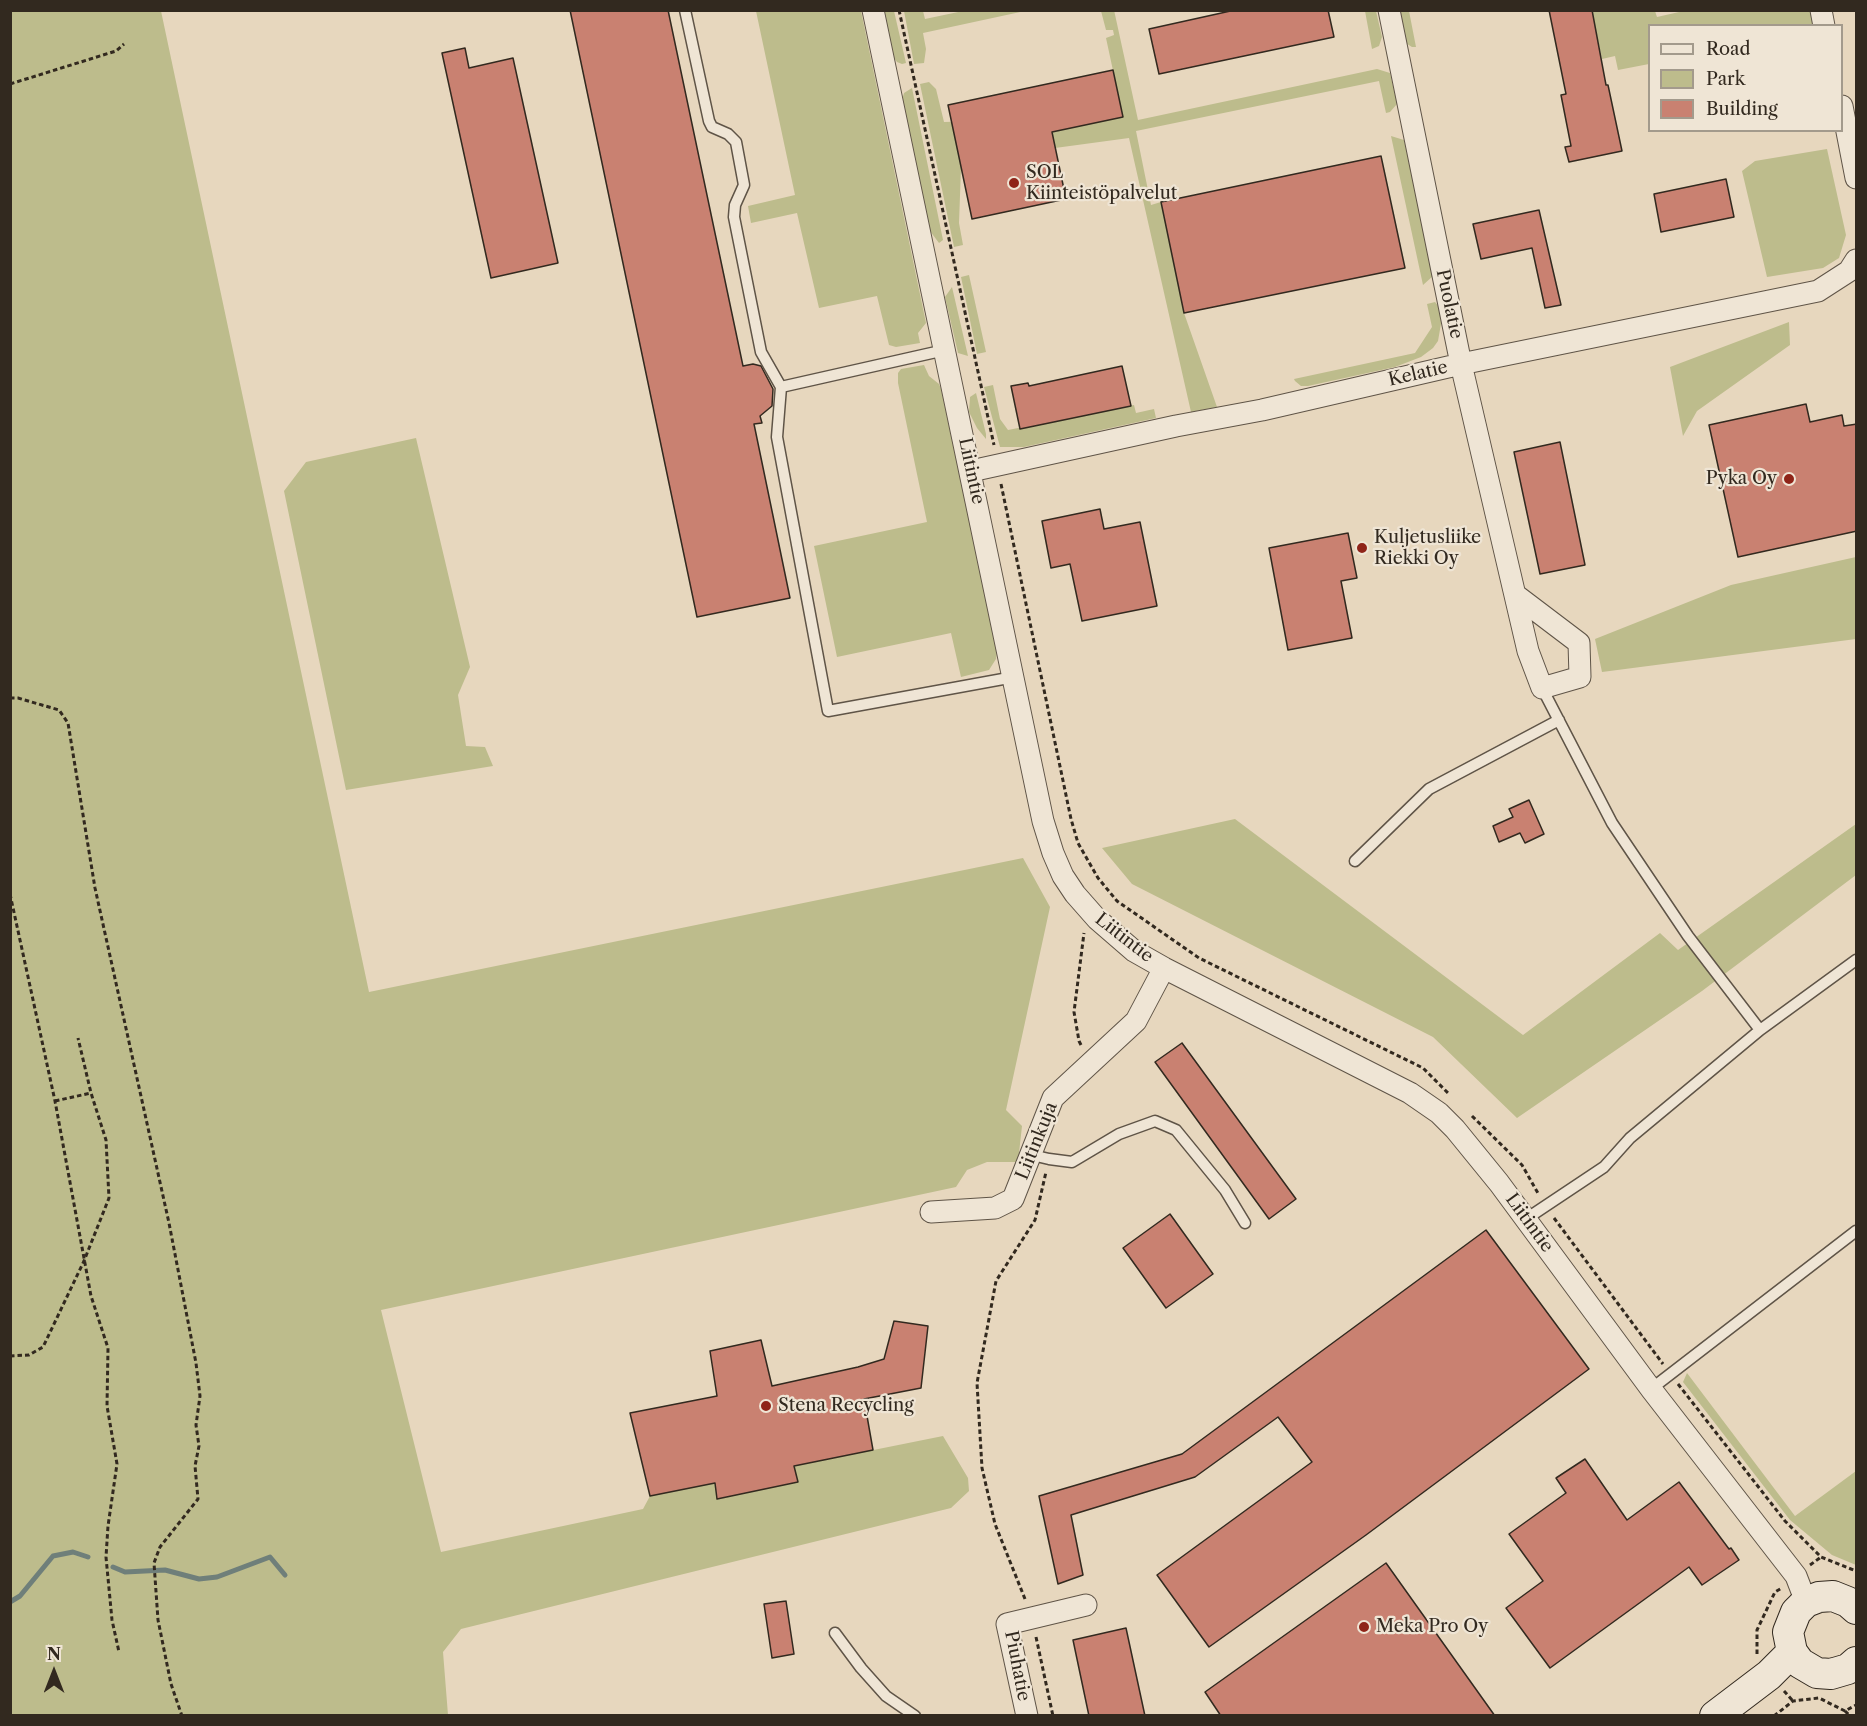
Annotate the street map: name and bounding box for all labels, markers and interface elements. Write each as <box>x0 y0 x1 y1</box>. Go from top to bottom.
legend <box>1648 24 1843 132</box>
text: Road <box>1706 38 1751 60</box>
text: Park <box>1706 68 1745 90</box>
text: Building <box>1706 98 1778 120</box>
place label: SOL Kiinteistöpalvelut <box>1026 162 1177 204</box>
marker: SOL Kiinteistöpalvelut <box>1007 176 1021 190</box>
street label: Puolatie <box>1431 267 1467 341</box>
street label: Kelatie <box>1386 357 1450 391</box>
street label: Liitintie <box>953 436 989 506</box>
place label: Pyka Oy <box>1706 468 1777 490</box>
marker: Pyka Oy <box>1782 472 1796 486</box>
place label: Kuljetusliike Riekki Oy <box>1374 527 1481 570</box>
marker: Kuljetusliike Riekki Oy <box>1355 541 1369 555</box>
street label: Liitintie <box>1091 909 1157 967</box>
street label: Liitinkuja <box>1012 1099 1062 1183</box>
street label: Liitintie <box>1500 1189 1558 1257</box>
place label: Stena Recycling <box>778 1395 914 1417</box>
marker: Stena Recycling <box>759 1399 773 1413</box>
place label: Meka Pro Oy <box>1376 1616 1488 1638</box>
marker: Meka Pro Oy <box>1357 1620 1371 1634</box>
street label: Piuhatie <box>1000 1629 1034 1703</box>
north arrow <box>24 1642 84 1702</box>
text: N <box>47 1644 61 1664</box>

